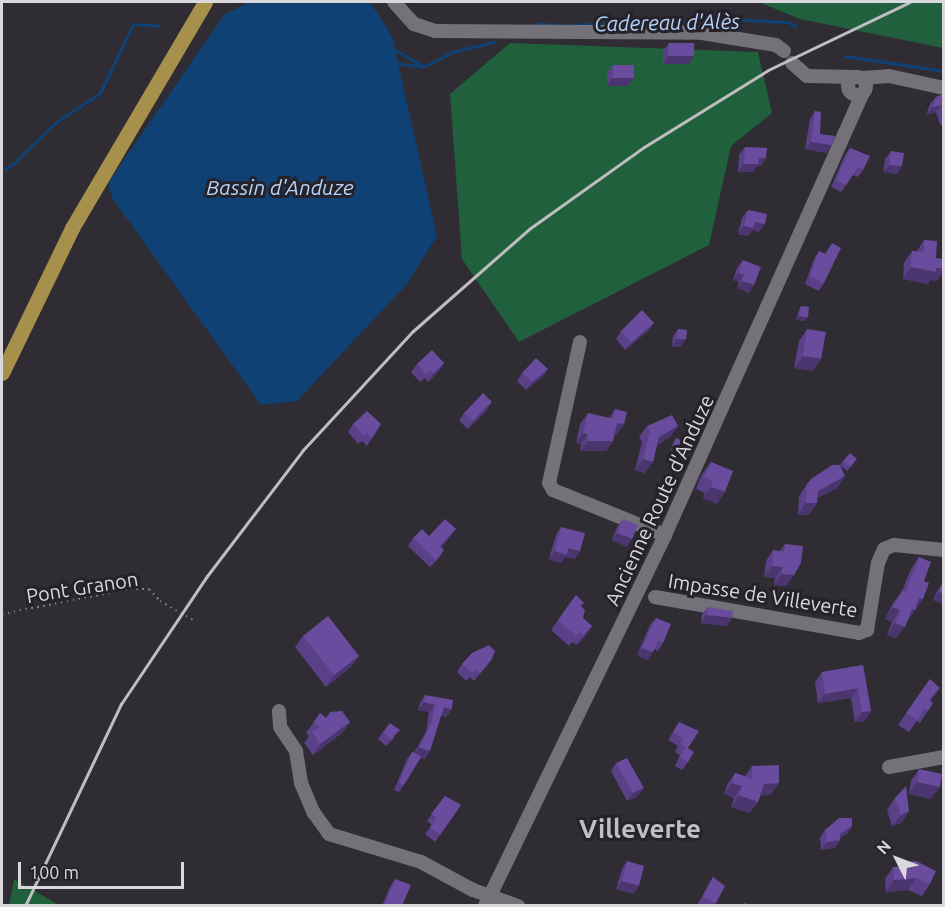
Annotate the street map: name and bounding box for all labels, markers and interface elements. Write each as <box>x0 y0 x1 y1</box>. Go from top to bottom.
water label: Cadereau d'Alès <box>594 8 740 36</box>
water label: Bassin d'Anduze <box>206 174 354 200</box>
street label: Ancienne Route d'Anduze <box>600 391 718 609</box>
street label: Pont Granon <box>24 566 140 608</box>
street label: Impasse de Villeverte <box>667 568 859 622</box>
district label: Villeverte <box>579 813 701 845</box>
north arrow <box>867 829 927 889</box>
text: N <box>873 836 894 857</box>
scale bar <box>21 850 188 888</box>
text: 100 m <box>29 862 79 882</box>

